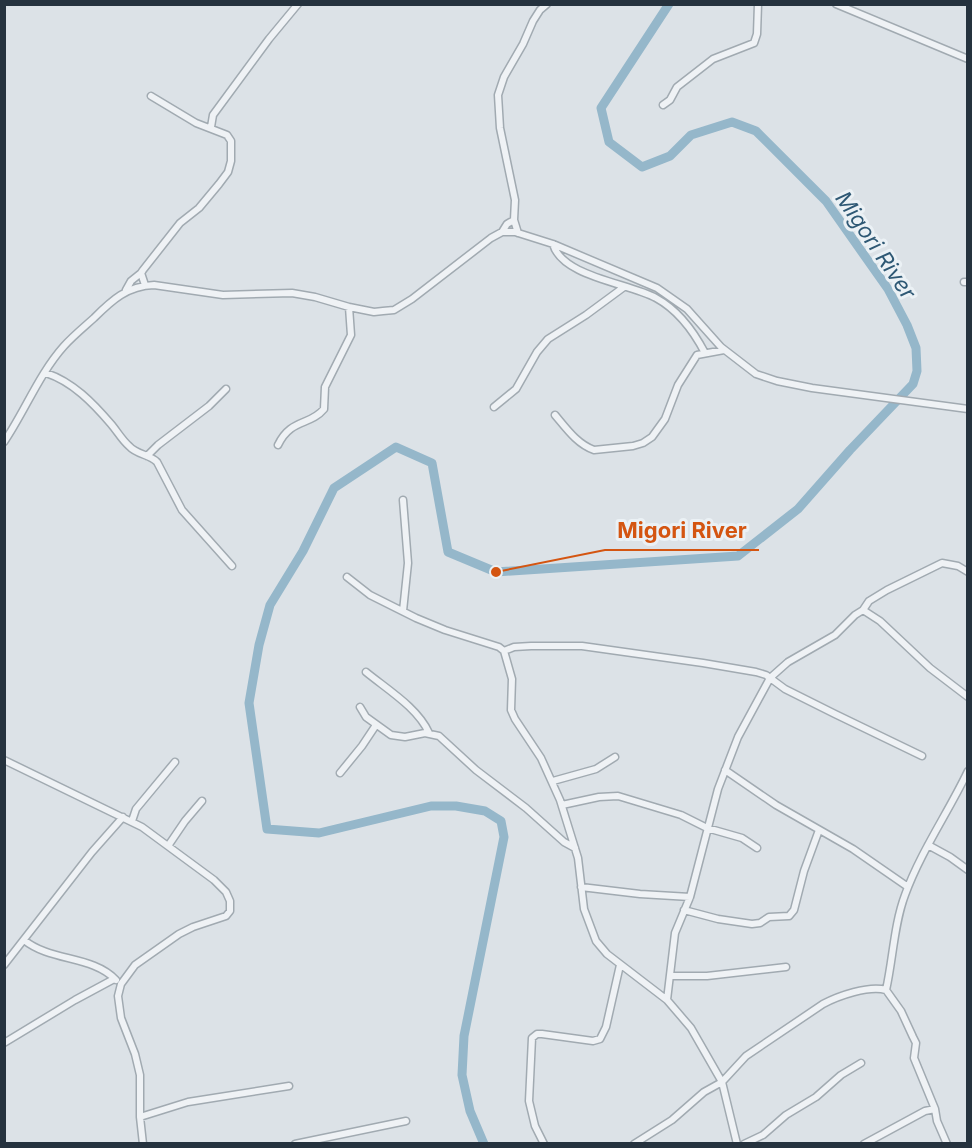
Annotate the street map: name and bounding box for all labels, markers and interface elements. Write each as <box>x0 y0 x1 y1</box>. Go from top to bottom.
water label: Migori River <box>830 186 922 304</box>
callout: Migori River <box>605 510 759 550</box>
text: Migori River <box>617 517 747 543</box>

